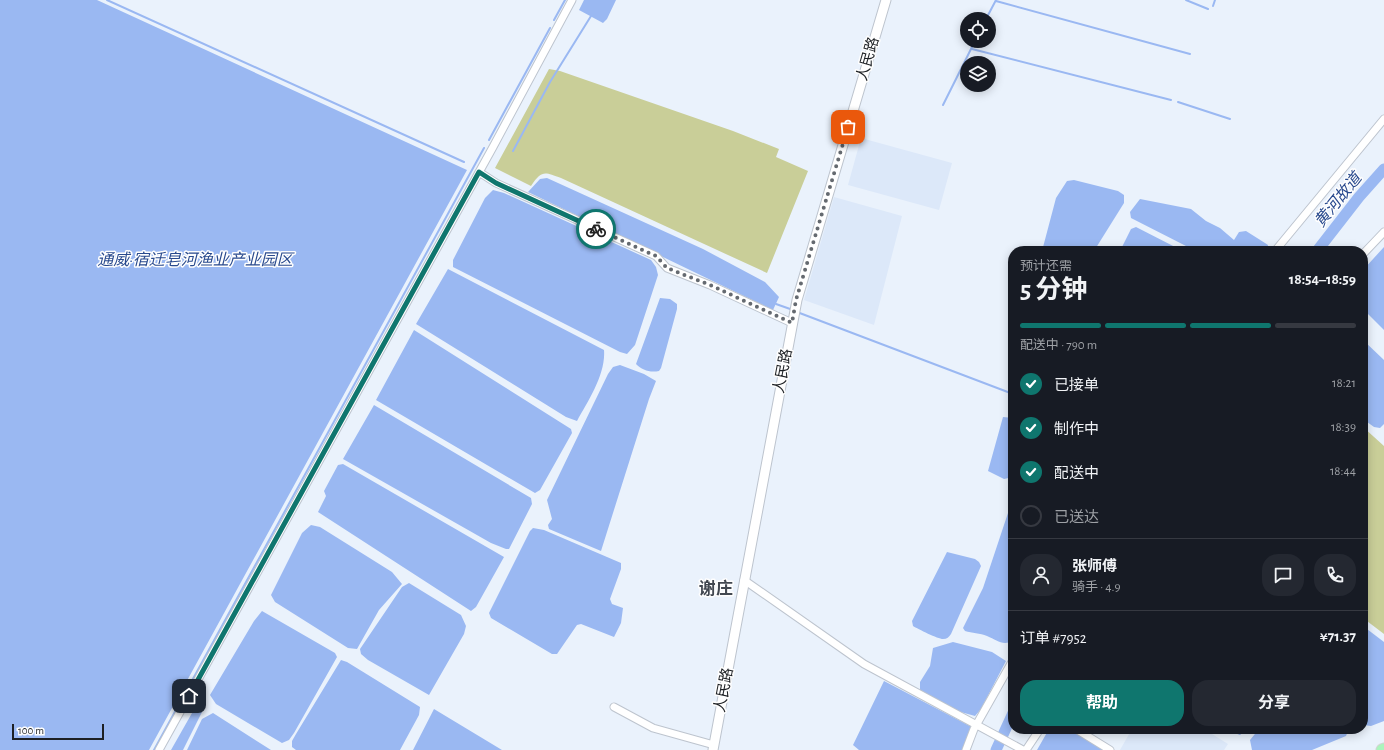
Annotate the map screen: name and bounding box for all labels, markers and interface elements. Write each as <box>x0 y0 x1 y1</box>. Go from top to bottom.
map controls <box>960 12 996 92</box>
button: locate <box>960 12 996 48</box>
street label: 人民路 <box>854 35 881 83</box>
button: layers <box>960 56 996 92</box>
pin <box>831 110 865 144</box>
icon: bag <box>837 116 859 138</box>
water label: 黄河故道 <box>1311 168 1366 230</box>
courier <box>576 209 616 249</box>
icon: bike <box>585 218 607 240</box>
water label: 通威·宿迁皂河渔业产业园区 <box>97 251 295 268</box>
text: 预计还需 <box>1020 260 1072 273</box>
text: 18:54–18:59 <box>1289 272 1356 287</box>
text: 5 分钟 <box>1020 277 1087 303</box>
text: 配送中 · 790 m <box>1020 339 1097 352</box>
street label: 人民路 <box>770 347 795 395</box>
icon: check <box>1020 373 1042 395</box>
text: 18:21 <box>1332 377 1356 390</box>
text: 已接单 <box>1054 378 1099 393</box>
icon: check <box>1020 417 1042 439</box>
text: 18:39 <box>1331 421 1356 434</box>
text: 制作中 <box>1054 422 1099 437</box>
icon: check <box>1020 461 1042 483</box>
text: 18:44 <box>1330 465 1356 478</box>
text: 配送中 <box>1054 466 1099 481</box>
text: 已送达 <box>1054 510 1099 525</box>
button: person <box>1020 554 1062 596</box>
button: chat <box>1262 554 1304 596</box>
button: phone <box>1314 554 1356 596</box>
text: 张师傅 <box>1072 559 1117 574</box>
district label: 谢庄 <box>699 579 733 597</box>
text: 骑手 · 4.9 <box>1072 581 1121 594</box>
text: ¥71.37 <box>1320 629 1356 644</box>
text: 订单 #7952 <box>1020 631 1087 646</box>
street label: 人民路 <box>711 666 736 714</box>
pin <box>172 679 206 713</box>
button: 帮助 <box>1020 680 1184 726</box>
button: 分享 <box>1192 680 1356 726</box>
icon: home <box>178 685 200 707</box>
scale bar <box>12 722 104 741</box>
text: 100 m <box>18 725 44 736</box>

